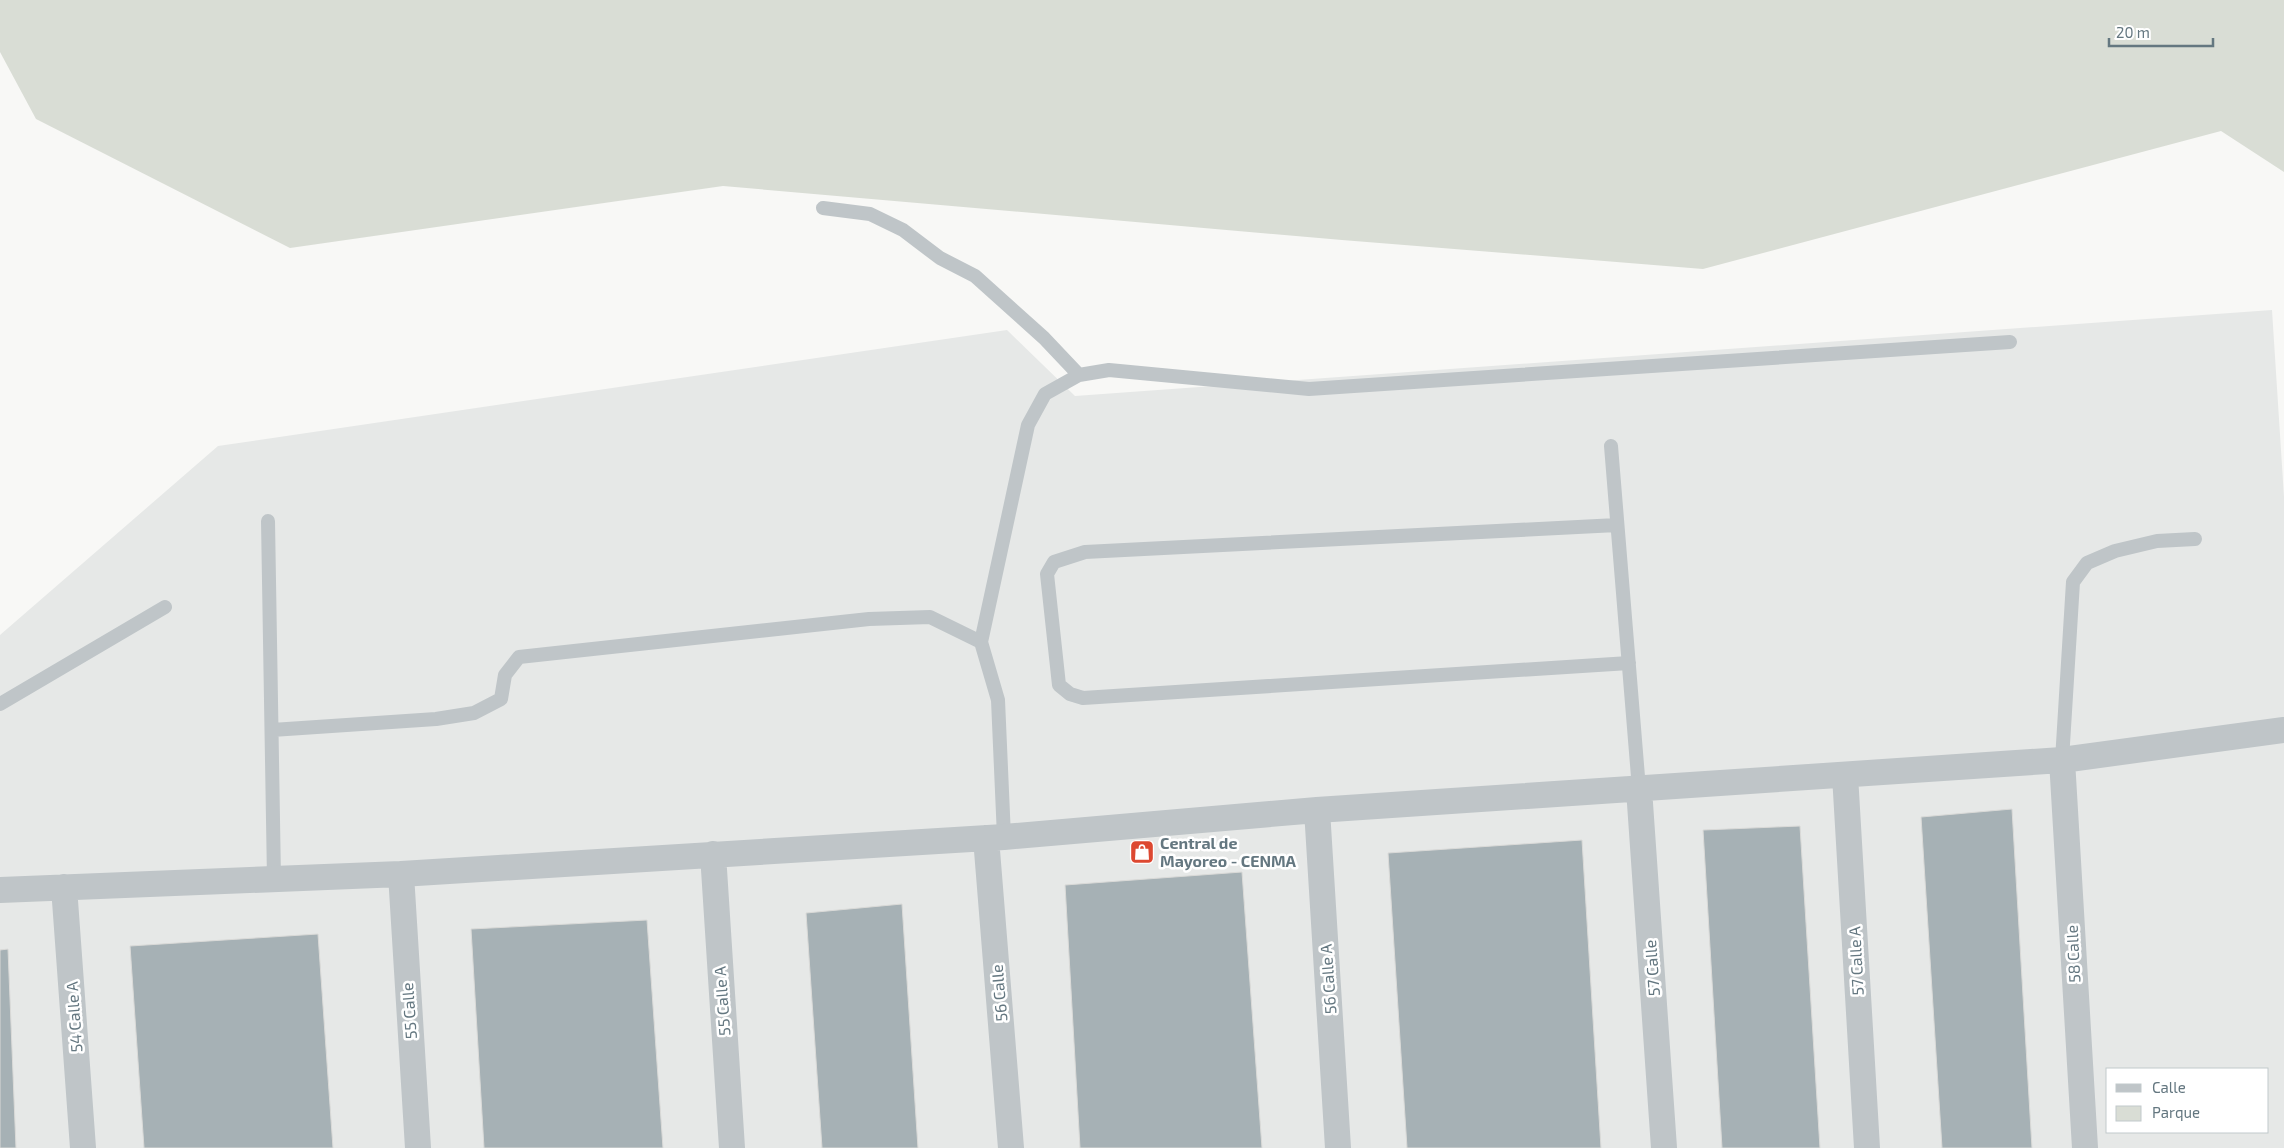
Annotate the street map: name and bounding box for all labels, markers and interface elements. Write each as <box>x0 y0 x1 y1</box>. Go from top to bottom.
scale bar <box>2109 15 2213 47</box>
text: 20 m <box>2116 23 2150 41</box>
place label: Central de Mayoreo - CENMA <box>1160 833 1297 871</box>
shop icon: Central de Mayoreo - CENMA <box>1129 839 1155 865</box>
street label: 58 Calle <box>2061 925 2084 983</box>
street label: 57 Calle A <box>1844 926 1867 996</box>
street label: 57 Calle <box>1640 939 1663 997</box>
street label: 56 Calle A <box>1316 943 1339 1015</box>
street label: 56 Calle <box>987 964 1010 1022</box>
street label: 55 Calle A <box>710 965 733 1037</box>
street label: 54 Calle A <box>62 981 85 1053</box>
street label: 55 Calle <box>397 982 420 1040</box>
legend <box>2106 1068 2269 1133</box>
text: Calle <box>2152 1078 2186 1096</box>
text: Parque <box>2152 1103 2200 1121</box>

